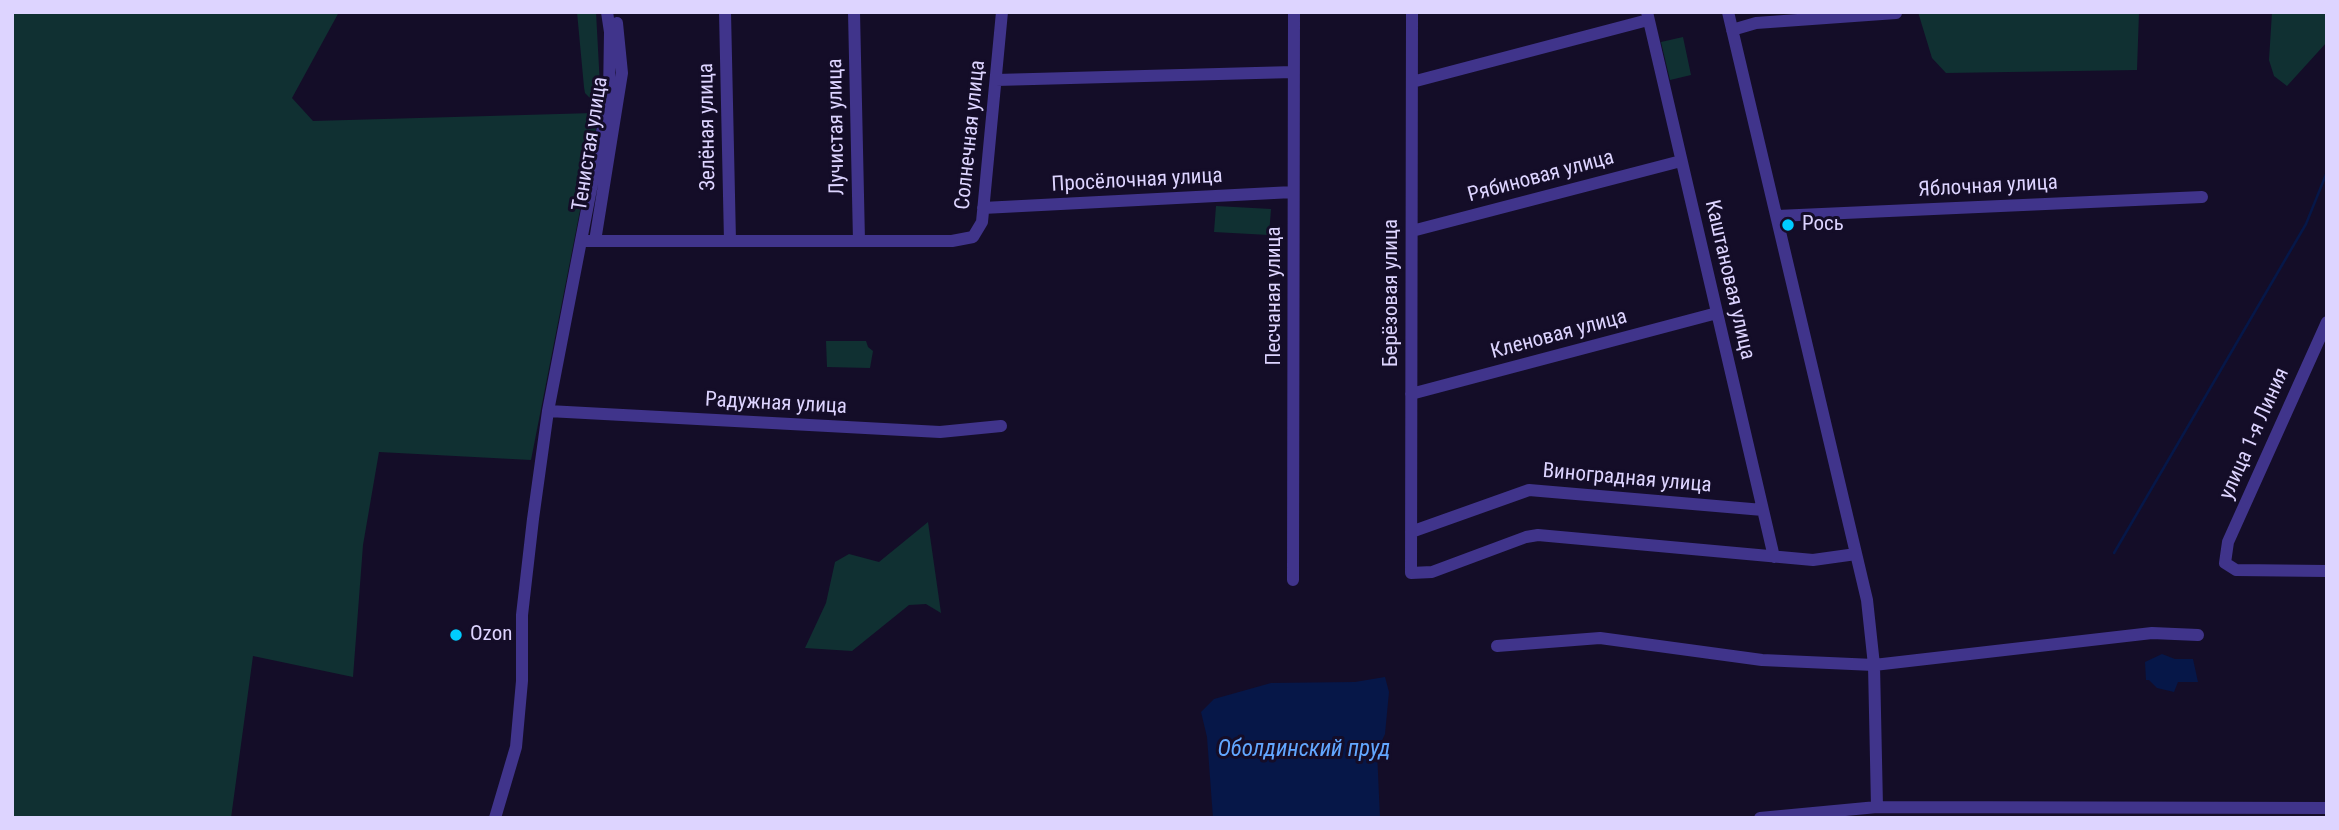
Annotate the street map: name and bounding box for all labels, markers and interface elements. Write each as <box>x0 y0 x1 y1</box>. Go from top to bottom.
street label: Лучистая улица <box>823 58 851 196</box>
street label: Солнечная улица <box>951 59 991 211</box>
street label: Зелёная улица <box>694 63 722 191</box>
street label: Тенистая улица <box>568 75 614 213</box>
street label: Рябиновая улица <box>1465 145 1617 209</box>
street label: Просёлочная улица <box>1051 164 1223 198</box>
street label: Яблочная улица <box>1918 171 2058 203</box>
street label: Каштановая улица <box>1698 198 1760 362</box>
place label: Рось <box>1802 212 1844 238</box>
marker: Рось <box>1780 217 1796 233</box>
street label: Берёзовая улица <box>1379 219 1405 367</box>
street label: Песчаная улица <box>1262 226 1288 366</box>
street label: Кленовая улица <box>1488 305 1630 365</box>
street label: улица 1-я Линия <box>2215 364 2295 504</box>
street label: Радужная улица <box>704 388 848 420</box>
street label: Виноградная улица <box>1542 459 1712 499</box>
place label: Ozon <box>470 622 512 648</box>
marker: Ozon <box>448 627 464 643</box>
water label: Оболдинский пруд <box>1217 736 1391 764</box>

